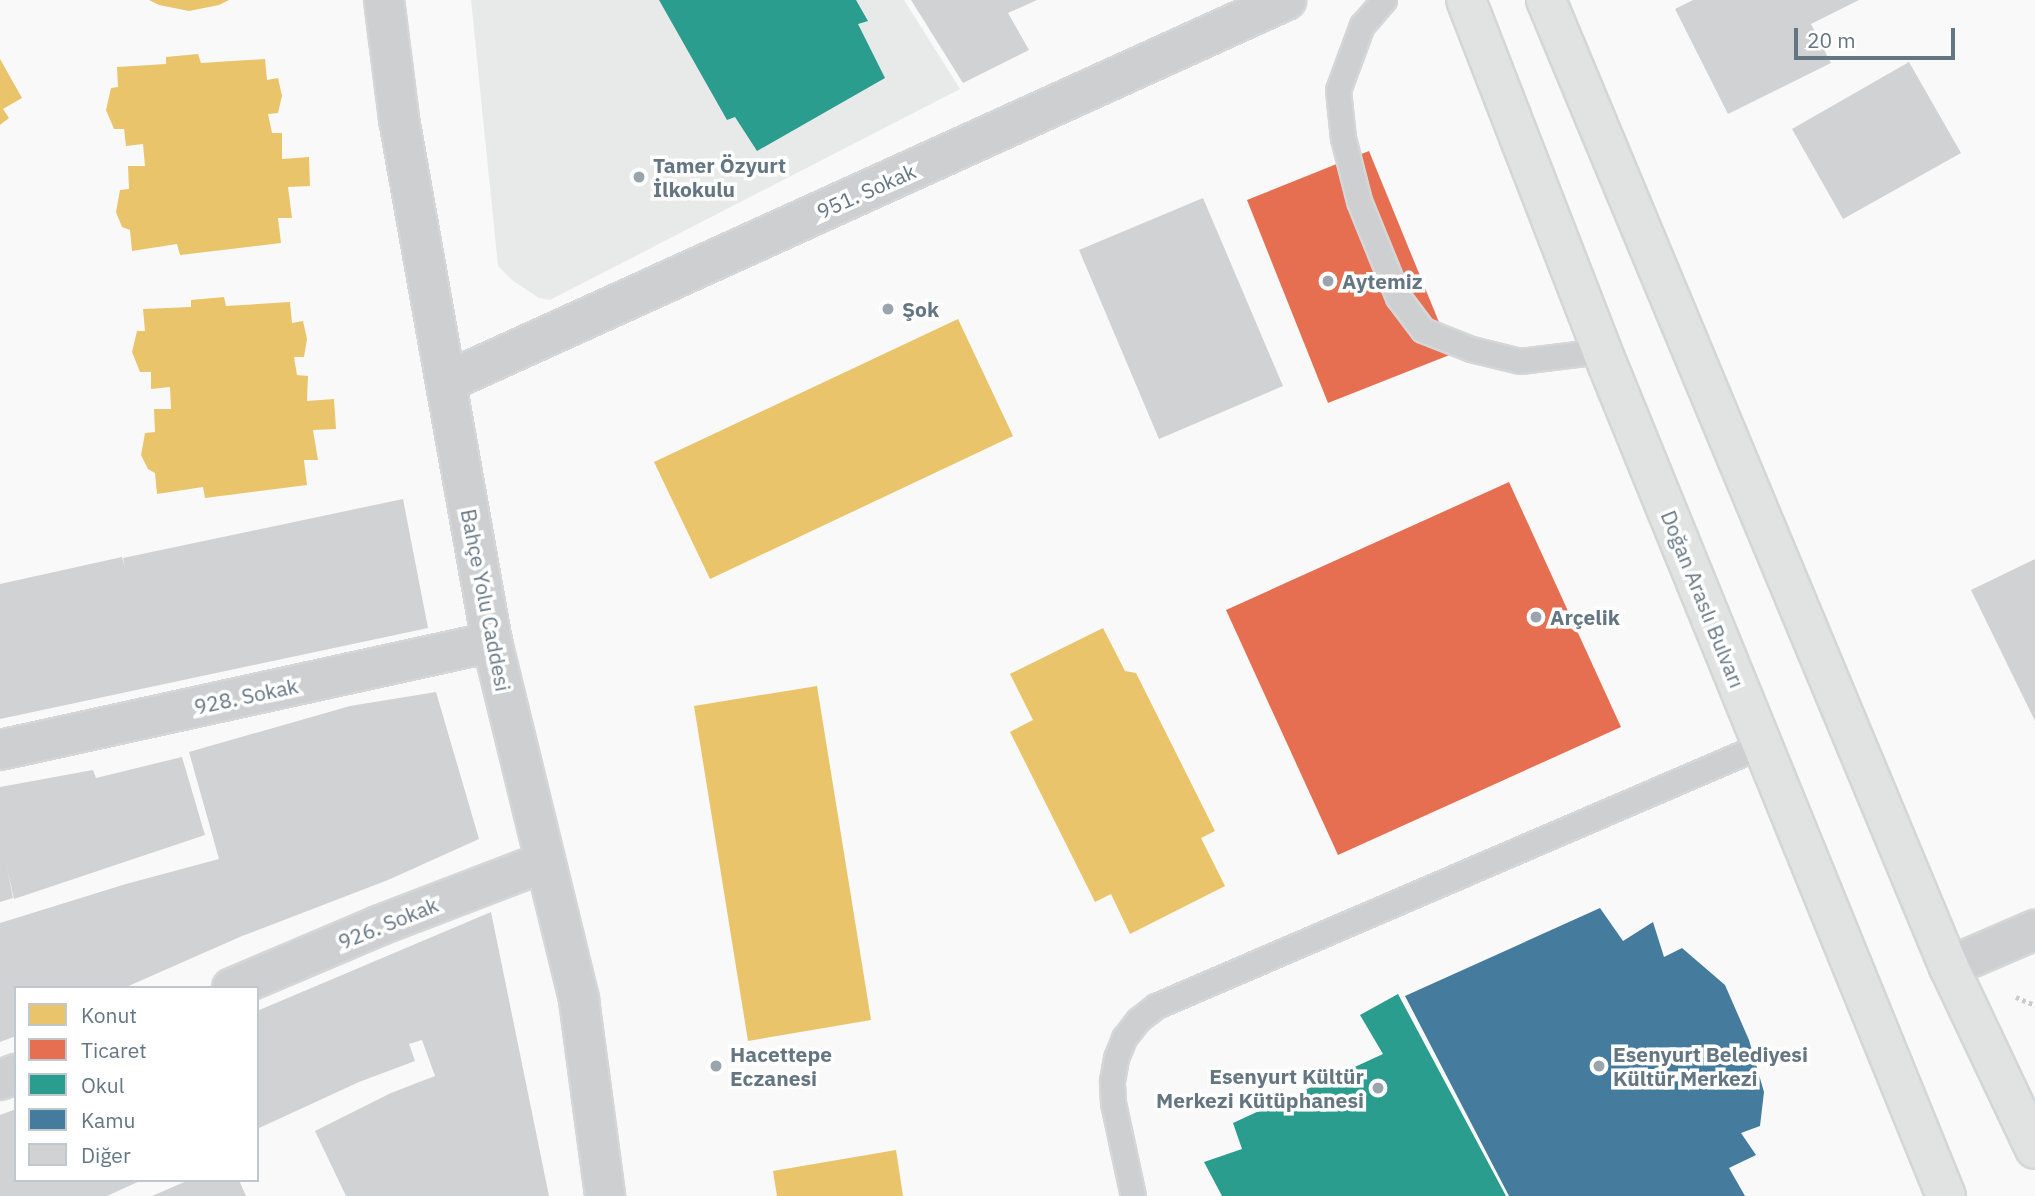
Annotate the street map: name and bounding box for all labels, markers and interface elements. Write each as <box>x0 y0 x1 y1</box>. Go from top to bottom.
scale bar <box>1797 14 1958 58</box>
text: 20 m <box>1807 26 1856 54</box>
place label: Tamer Özyurt İlkokulu <box>653 152 786 202</box>
street label: 951. Sokak <box>813 158 919 224</box>
marker: Tamer Özyurt İlkokulu <box>631 169 647 185</box>
place label: Aytemiz <box>1342 268 1423 294</box>
marker: Aytemiz <box>1320 273 1336 289</box>
place label: Şok <box>902 296 939 322</box>
marker: Şok <box>880 301 896 317</box>
street label: Bahçe Yolu Caddesi <box>456 507 516 693</box>
street label: Doğan Araslı Bulvarı <box>1656 507 1750 691</box>
place label: Arçelik <box>1550 604 1620 630</box>
marker: Arçelik <box>1528 609 1544 625</box>
street label: 928. Sokak <box>192 673 300 719</box>
street label: 926. Sokak <box>334 892 442 954</box>
legend <box>14 986 259 1182</box>
text: Konut <box>81 1001 137 1029</box>
text: Ticaret <box>81 1036 147 1064</box>
place label: Hacettepe Eczanesi <box>730 1041 832 1091</box>
place label: Esenyurt Belediyesi Kültür Merkezi <box>1613 1041 1808 1091</box>
marker: Hacettepe Eczanesi <box>708 1058 724 1074</box>
marker: Esenyurt Belediyesi Kültür Merkezi <box>1591 1058 1607 1074</box>
place label: Esenyurt Kültür Merkezi Kütüphanesi <box>1156 1063 1364 1113</box>
text: Okul <box>81 1071 124 1099</box>
marker: Esenyurt Kültür Merkezi Kütüphanesi <box>1370 1080 1386 1096</box>
text: Kamu <box>81 1106 135 1134</box>
text: Diğer <box>81 1141 131 1169</box>

